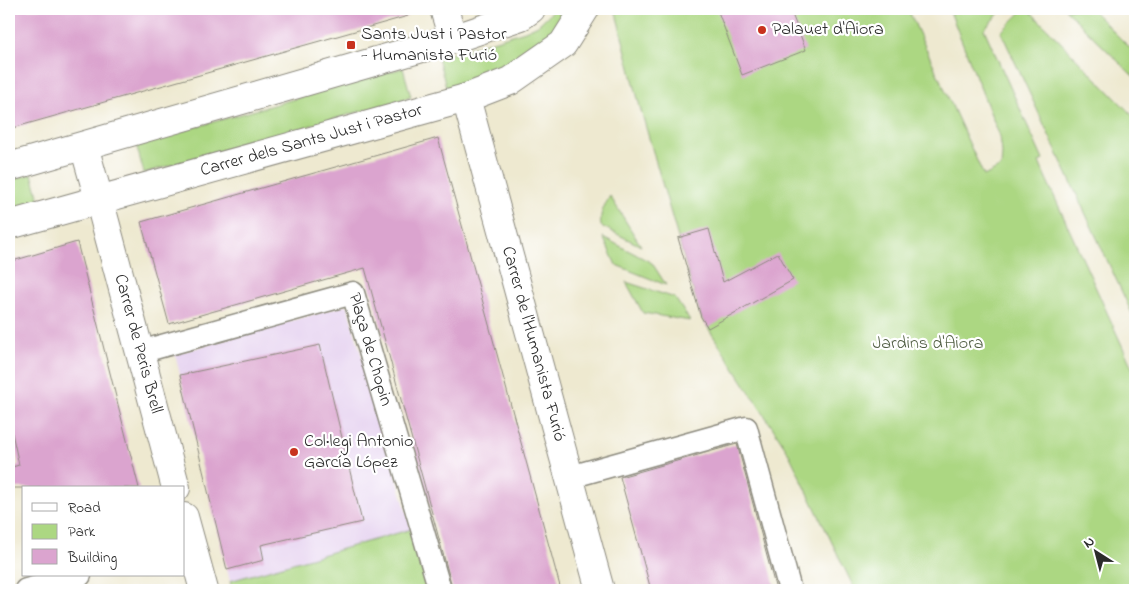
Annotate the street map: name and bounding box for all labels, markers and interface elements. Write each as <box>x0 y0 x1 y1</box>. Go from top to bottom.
place label: Palauet d'Aiora <box>772 17 884 43</box>
place label: Sants Just i Pastor - Humanista Furió <box>361 22 507 69</box>
marker: Palauet d'Aiora <box>756 24 768 36</box>
marker: Sants Just i Pastor - Humanista Furió <box>345 39 357 51</box>
street label: Carrer dels Sants Just i Pastor <box>197 98 426 184</box>
street label: Carrer de l'Humanista Furió <box>494 243 572 445</box>
street label: Carrer de Peris Brell <box>107 271 169 417</box>
street label: Plaça de Chopin <box>341 290 399 409</box>
park label: Jardins d'Aiora <box>873 331 983 357</box>
place label: Col·legi Antonio García López <box>304 429 413 476</box>
marker: Col·legi Antonio García López <box>288 446 300 458</box>
legend <box>22 486 185 576</box>
text: Road <box>68 497 101 519</box>
text: Park <box>68 521 96 543</box>
north arrow <box>1072 526 1122 576</box>
text: N <box>1079 531 1099 554</box>
text: Building <box>67 547 117 570</box>

